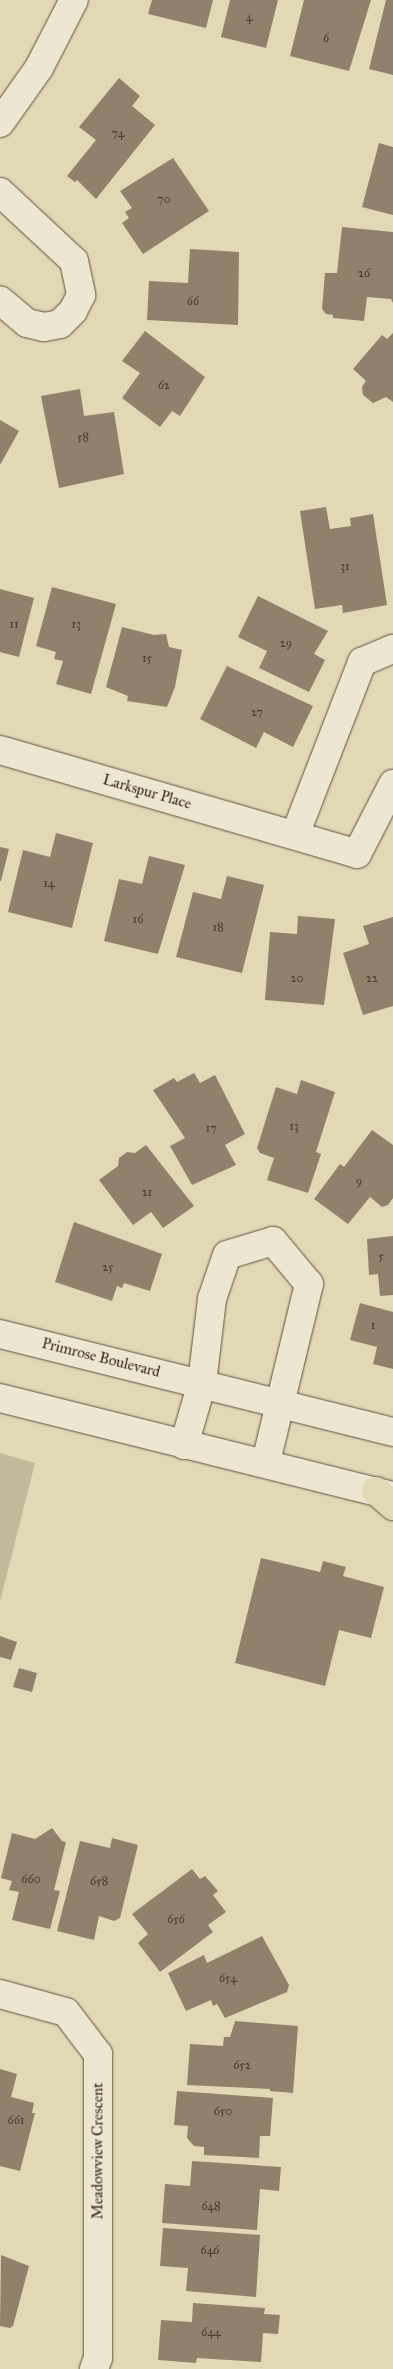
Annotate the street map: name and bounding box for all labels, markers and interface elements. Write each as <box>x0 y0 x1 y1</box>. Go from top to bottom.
house number: 4 <box>246 11 252 25</box>
house number: 6 <box>323 32 329 46</box>
house number: 74 <box>112 127 124 141</box>
house number: 70 <box>157 193 171 207</box>
house number: 26 <box>358 267 370 281</box>
house number: 66 <box>187 295 199 309</box>
house number: 62 <box>158 379 170 393</box>
house number: 58 <box>77 431 89 445</box>
house number: 31 <box>340 560 350 574</box>
house number: 11 <box>9 618 19 632</box>
house number: 13 <box>71 618 81 632</box>
house number: 29 <box>280 637 292 651</box>
house number: 15 <box>142 652 152 666</box>
house number: 27 <box>251 706 263 720</box>
street label: Larkspur Place <box>101 771 193 813</box>
house number: 14 <box>43 877 55 891</box>
house number: 16 <box>133 913 143 927</box>
house number: 18 <box>212 921 224 935</box>
house number: 20 <box>291 972 303 986</box>
house number: 22 <box>366 972 378 986</box>
house number: 13 <box>289 1120 299 1134</box>
house number: 17 <box>205 1122 217 1136</box>
house number: 9 <box>356 1175 362 1189</box>
house number: 21 <box>142 1186 152 1200</box>
house number: 5 <box>378 1250 384 1264</box>
house number: 25 <box>102 1261 114 1275</box>
house number: 1 <box>371 1319 375 1333</box>
street label: Primrose Boulevard <box>40 1335 162 1381</box>
house number: 660 <box>21 1873 41 1887</box>
house number: 658 <box>90 1875 108 1889</box>
house number: 656 <box>167 1913 185 1927</box>
house number: 654 <box>219 1972 237 1986</box>
house number: 652 <box>233 2059 251 2073</box>
street label: Meadowview Crescent <box>89 2083 107 2219</box>
house number: 650 <box>214 2105 232 2119</box>
house number: 661 <box>8 2114 24 2128</box>
house number: 648 <box>201 2200 221 2214</box>
house number: 646 <box>201 2244 219 2258</box>
house number: 644 <box>201 2326 221 2340</box>

